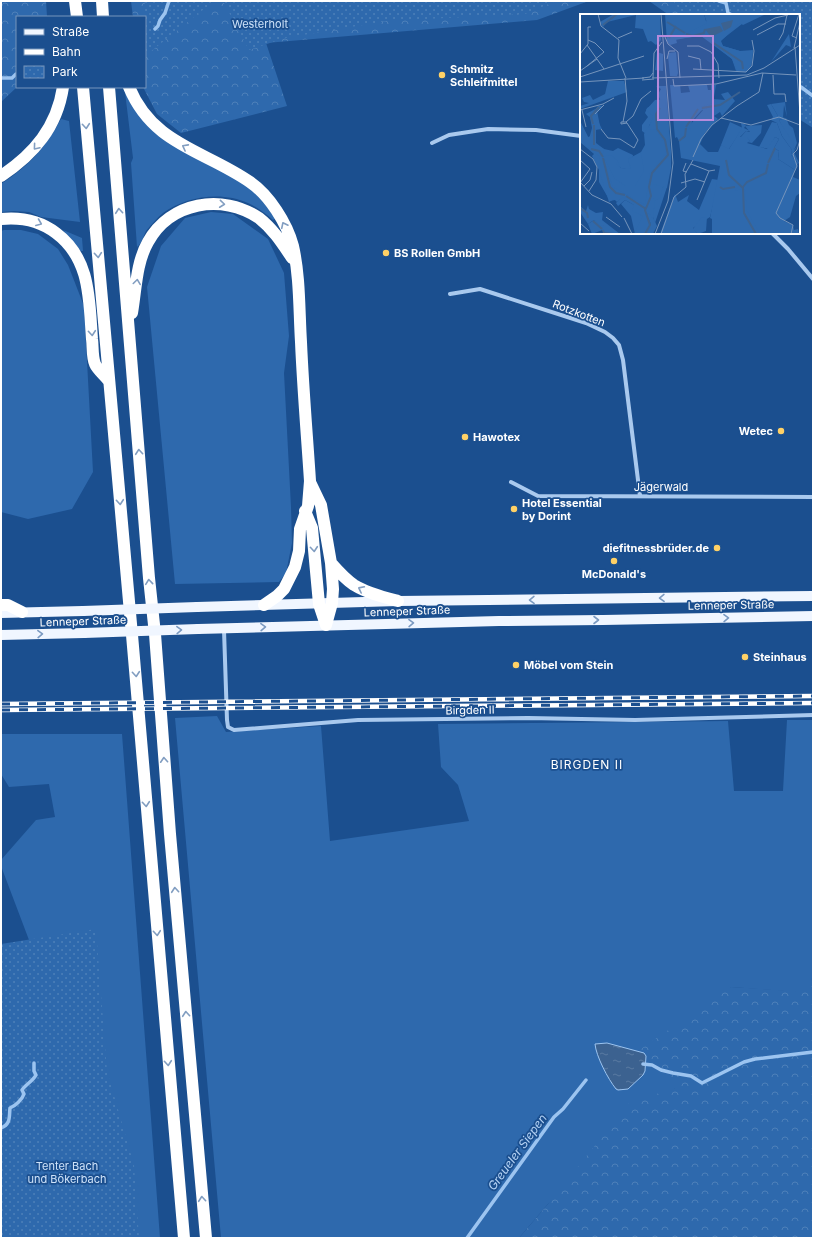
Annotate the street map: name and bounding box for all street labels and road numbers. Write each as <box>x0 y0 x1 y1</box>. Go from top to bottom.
street label: Rotzkotten <box>551 297 607 329</box>
street label: Jägerwald <box>634 480 688 494</box>
street label: Lenneper Straße <box>688 597 774 613</box>
street label: Lenneper Straße <box>363 602 451 620</box>
street label: Lenneper Straße <box>39 612 127 630</box>
street label: Birgden II <box>445 703 495 717</box>

